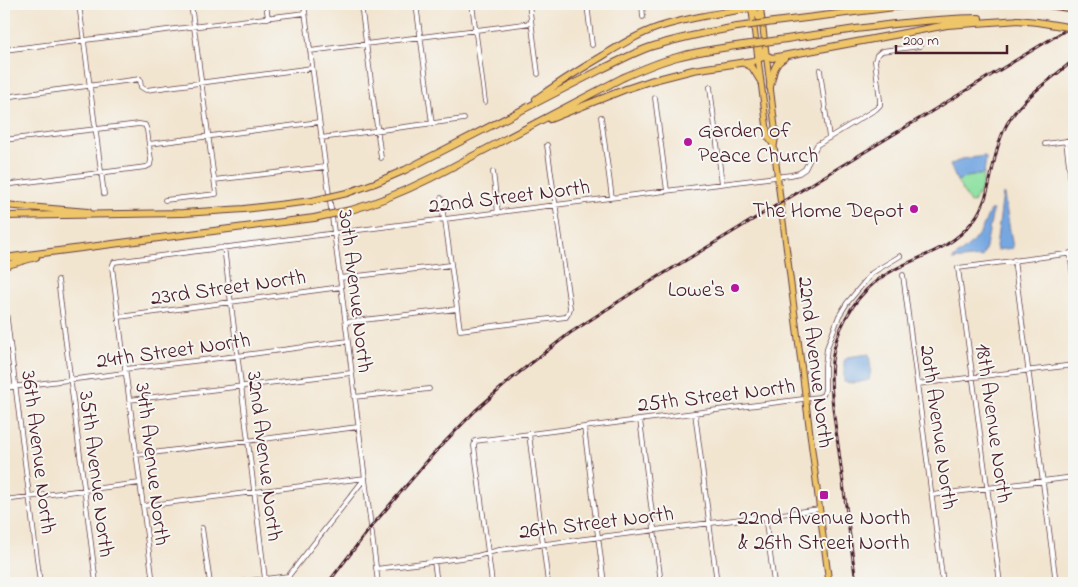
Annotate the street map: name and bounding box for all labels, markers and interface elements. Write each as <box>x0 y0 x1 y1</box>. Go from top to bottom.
scale bar <box>896 22 1007 54</box>
text: 200 m <box>903 30 939 52</box>
place label: Garden of Peace Church <box>698 116 818 173</box>
marker: Garden of Peace Church <box>682 136 694 148</box>
street label: 22nd Street North <box>427 172 592 224</box>
place label: The Home Depot <box>752 196 905 228</box>
marker: The Home Depot <box>908 203 920 215</box>
street label: 30th Avenue North <box>328 208 380 375</box>
street label: 23rd Street North <box>149 262 308 316</box>
place label: Lowe's <box>668 275 725 307</box>
street label: 22nd Avenue North <box>788 275 840 450</box>
marker: Lowe's <box>729 282 741 294</box>
street label: 24th Street North <box>94 325 253 379</box>
street label: 18th Avenue North <box>965 342 1019 505</box>
street label: 20th Avenue North <box>910 343 964 512</box>
street label: 36th Avenue North <box>11 369 63 536</box>
street label: 32nd Avenue North <box>237 370 289 543</box>
street label: 25th Street North <box>636 371 797 423</box>
street label: 34th Avenue North <box>125 381 177 548</box>
street label: 35th Avenue North <box>69 389 121 559</box>
marker: 22nd Avenue North & 26th Street North <box>818 489 830 501</box>
street label: 26th Street North <box>517 499 676 549</box>
place label: 22nd Avenue North & 26th Street North <box>738 503 910 560</box>

